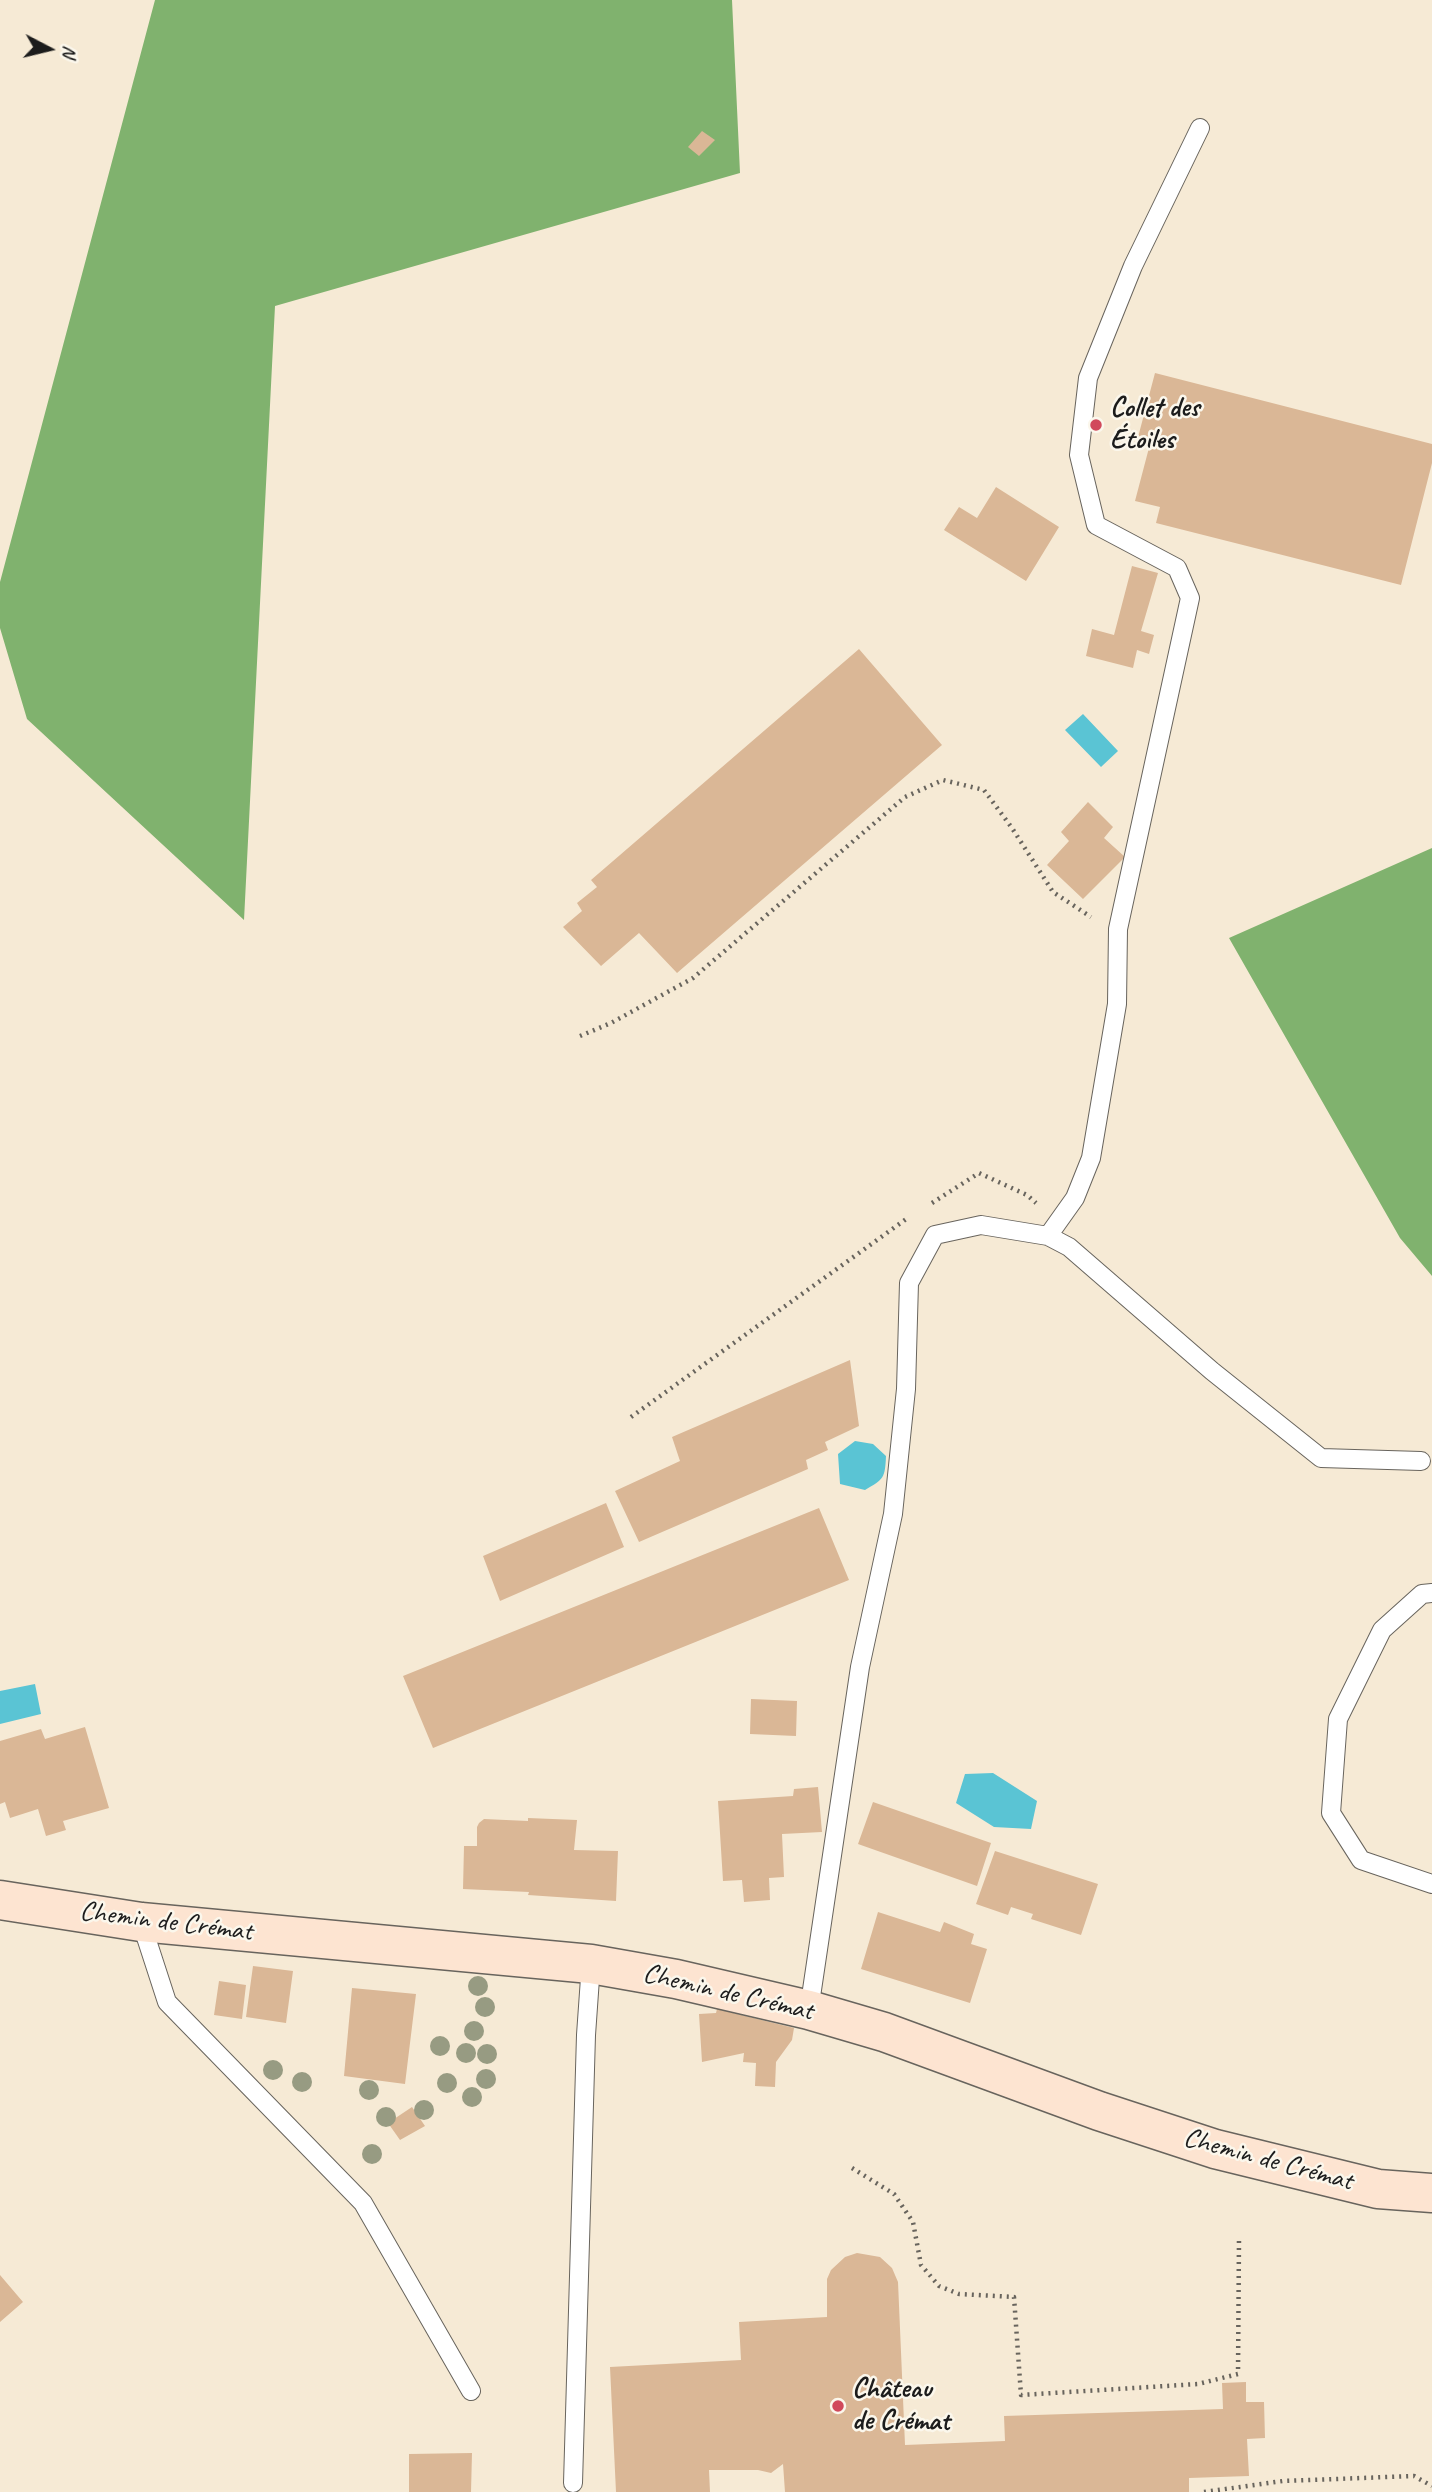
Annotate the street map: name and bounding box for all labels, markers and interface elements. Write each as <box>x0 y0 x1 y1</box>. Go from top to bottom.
north arrow <box>14 14 84 84</box>
text: N <box>57 44 82 59</box>
place label: Collet des Étoiles <box>1110 392 1199 458</box>
marker: Collet des Étoiles <box>1088 417 1104 433</box>
street label: Chemin de Crémat <box>78 1895 254 1949</box>
street label: Chemin de Crémat <box>640 1957 816 2029</box>
street label: Chemin de Crémat <box>1180 2121 1356 2199</box>
place label: Château de Crémat <box>852 2373 950 2439</box>
marker: Château de Crémat <box>830 2398 846 2414</box>

